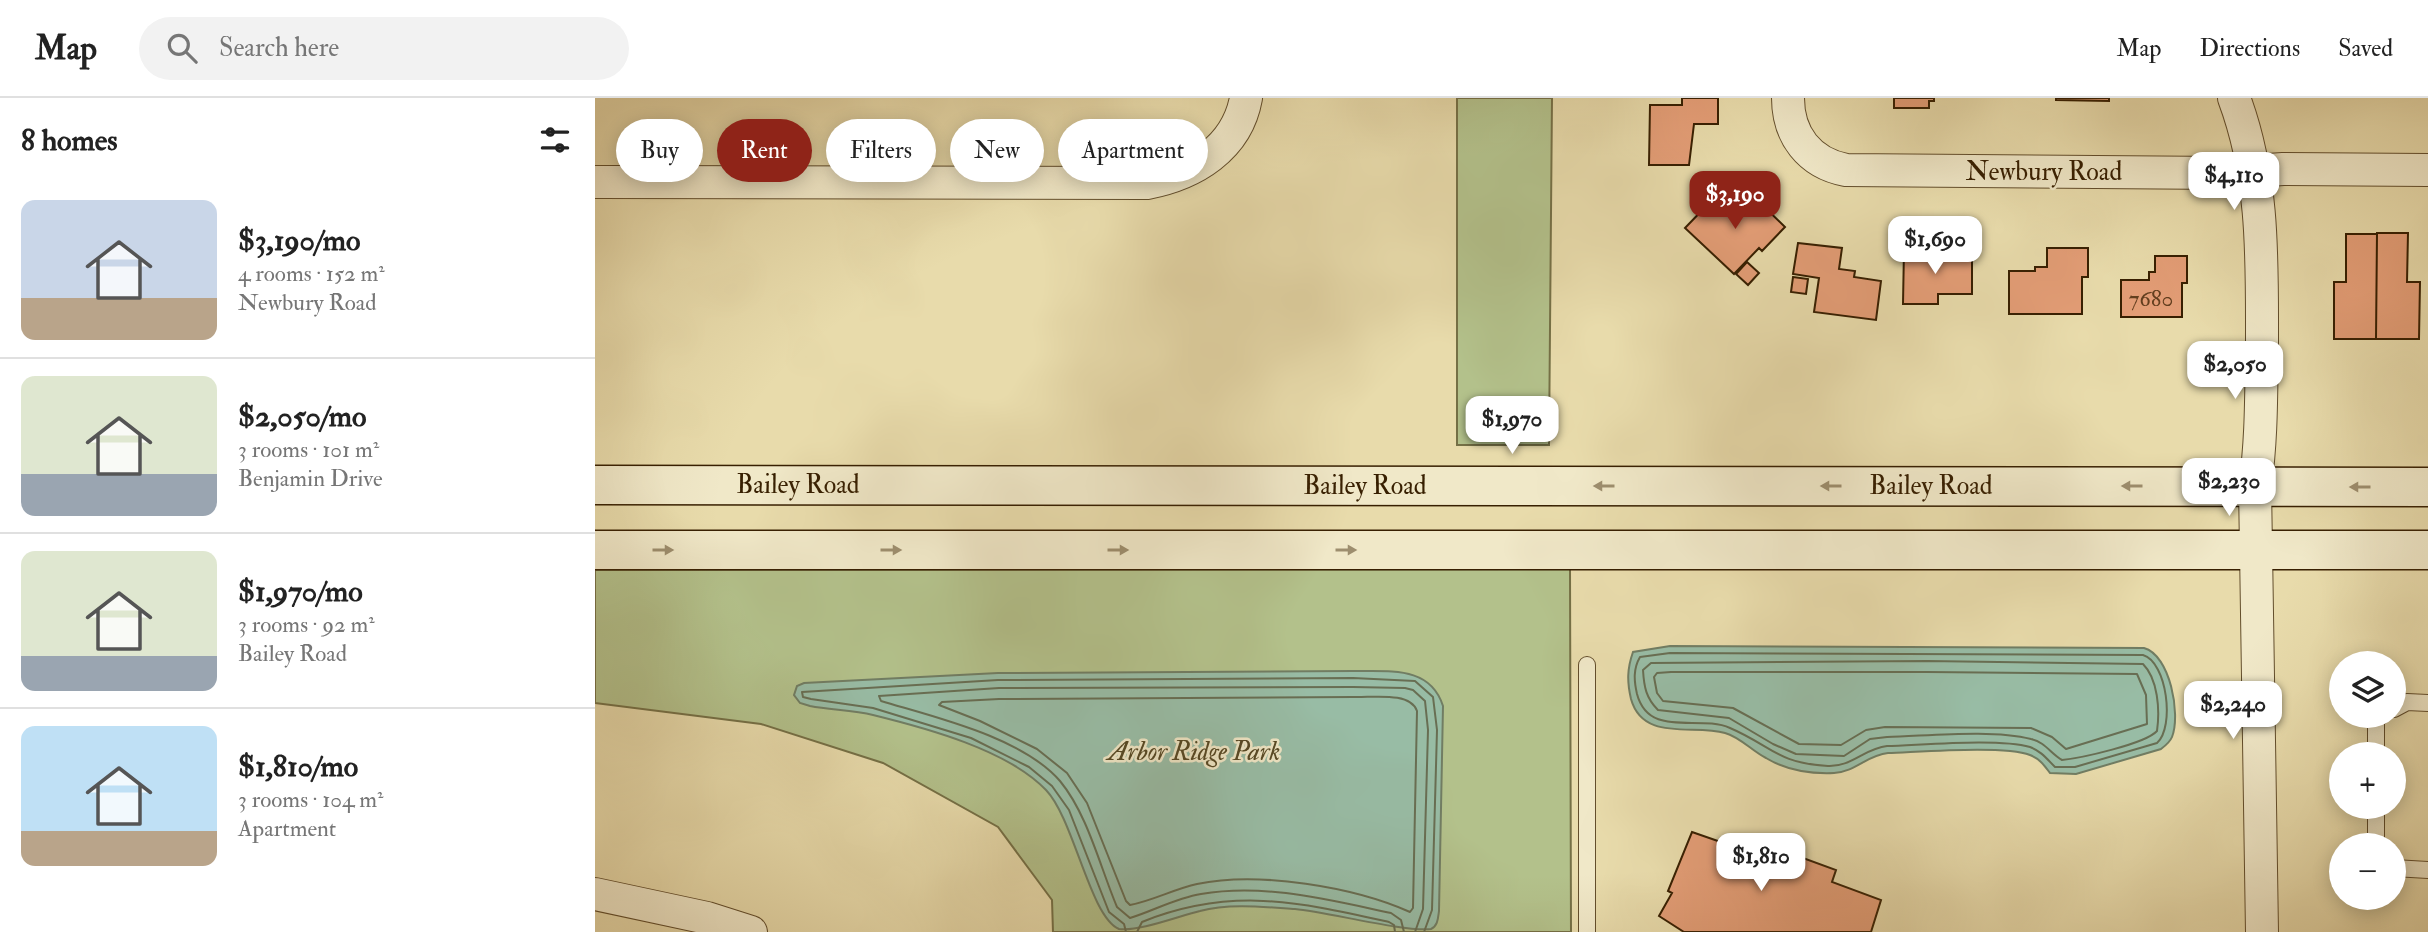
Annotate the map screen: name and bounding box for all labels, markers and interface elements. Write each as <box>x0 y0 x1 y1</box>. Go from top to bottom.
search box <box>139 17 629 80</box>
text: Map <box>35 28 97 69</box>
icon: search <box>163 29 201 67</box>
text: Search here <box>219 32 339 64</box>
text: Map <box>2116 33 2161 64</box>
text: Directions <box>2199 33 2300 64</box>
text: Saved <box>2338 33 2393 64</box>
chip: Buy <box>616 119 703 182</box>
chip: Rent <box>717 119 812 182</box>
chip: Filters <box>826 119 936 182</box>
chip: New <box>950 119 1044 182</box>
chip: Apartment <box>1058 119 1208 182</box>
icon: filters <box>536 121 574 159</box>
text: 8 homes <box>21 122 118 159</box>
pin: $4,110 <box>2177 152 2291 212</box>
street label: Newbury Road <box>1966 156 2123 188</box>
text: $4,110 <box>2204 160 2264 189</box>
pin: $3,190 <box>1678 172 1792 231</box>
text: $3,190 <box>1705 179 1765 208</box>
pin: $1,690 <box>1878 216 1992 276</box>
text: $3,190/mo <box>238 222 360 259</box>
text: $1,690 <box>1904 224 1966 253</box>
icon: home <box>77 228 161 312</box>
text: 4 rooms · 152 m² <box>238 259 385 288</box>
house number: 7680 <box>2129 284 2173 313</box>
text: Newbury Road <box>238 288 377 317</box>
pin: $2,050 <box>2178 342 2292 401</box>
text: $2,050 <box>2203 349 2267 378</box>
pin: $1,970 <box>1455 396 1569 456</box>
text: $2,050/mo <box>238 398 366 435</box>
icon: home <box>77 404 161 488</box>
text: $1,970 <box>1482 404 1542 433</box>
text: 3 rooms · 101 m² <box>238 435 379 464</box>
pin: $2,230 <box>2172 458 2286 518</box>
text: Benjamin Drive <box>238 464 383 493</box>
text: $2,230 <box>2198 466 2260 495</box>
street label: Bailey Road <box>736 469 860 501</box>
street label: Bailey Road <box>1303 470 1427 502</box>
street label: Bailey Road <box>1869 470 1993 502</box>
one-way arrow <box>1593 480 1615 492</box>
one-way arrow <box>1820 480 1842 492</box>
one-way arrow <box>2121 480 2143 492</box>
one-way arrow <box>2349 481 2371 493</box>
one-way arrow <box>652 544 674 556</box>
one-way arrow <box>880 544 902 556</box>
one-way arrow <box>1107 544 1129 556</box>
one-way arrow <box>1335 544 1357 556</box>
text: $1,970/mo <box>238 573 363 610</box>
icon: home <box>77 579 161 663</box>
text: 3 rooms · 92 m² <box>238 610 375 639</box>
text: Bailey Road <box>238 639 347 668</box>
map controls <box>2329 651 2406 910</box>
button: layers <box>2329 651 2406 728</box>
pin: $2,240 <box>2176 682 2290 741</box>
text: $2,240 <box>2200 689 2266 718</box>
park label: Arbor Ridge Park <box>1105 736 1280 768</box>
button: + <box>2329 742 2406 819</box>
text: $1,810/mo <box>238 748 358 785</box>
icon: home <box>77 754 161 838</box>
text: 3 rooms · 104 m² <box>238 785 384 814</box>
text: Apartment <box>238 814 336 843</box>
button: − <box>2329 833 2406 910</box>
pin: $1,810 <box>1704 834 1818 893</box>
text: $1,810 <box>1732 841 1790 870</box>

